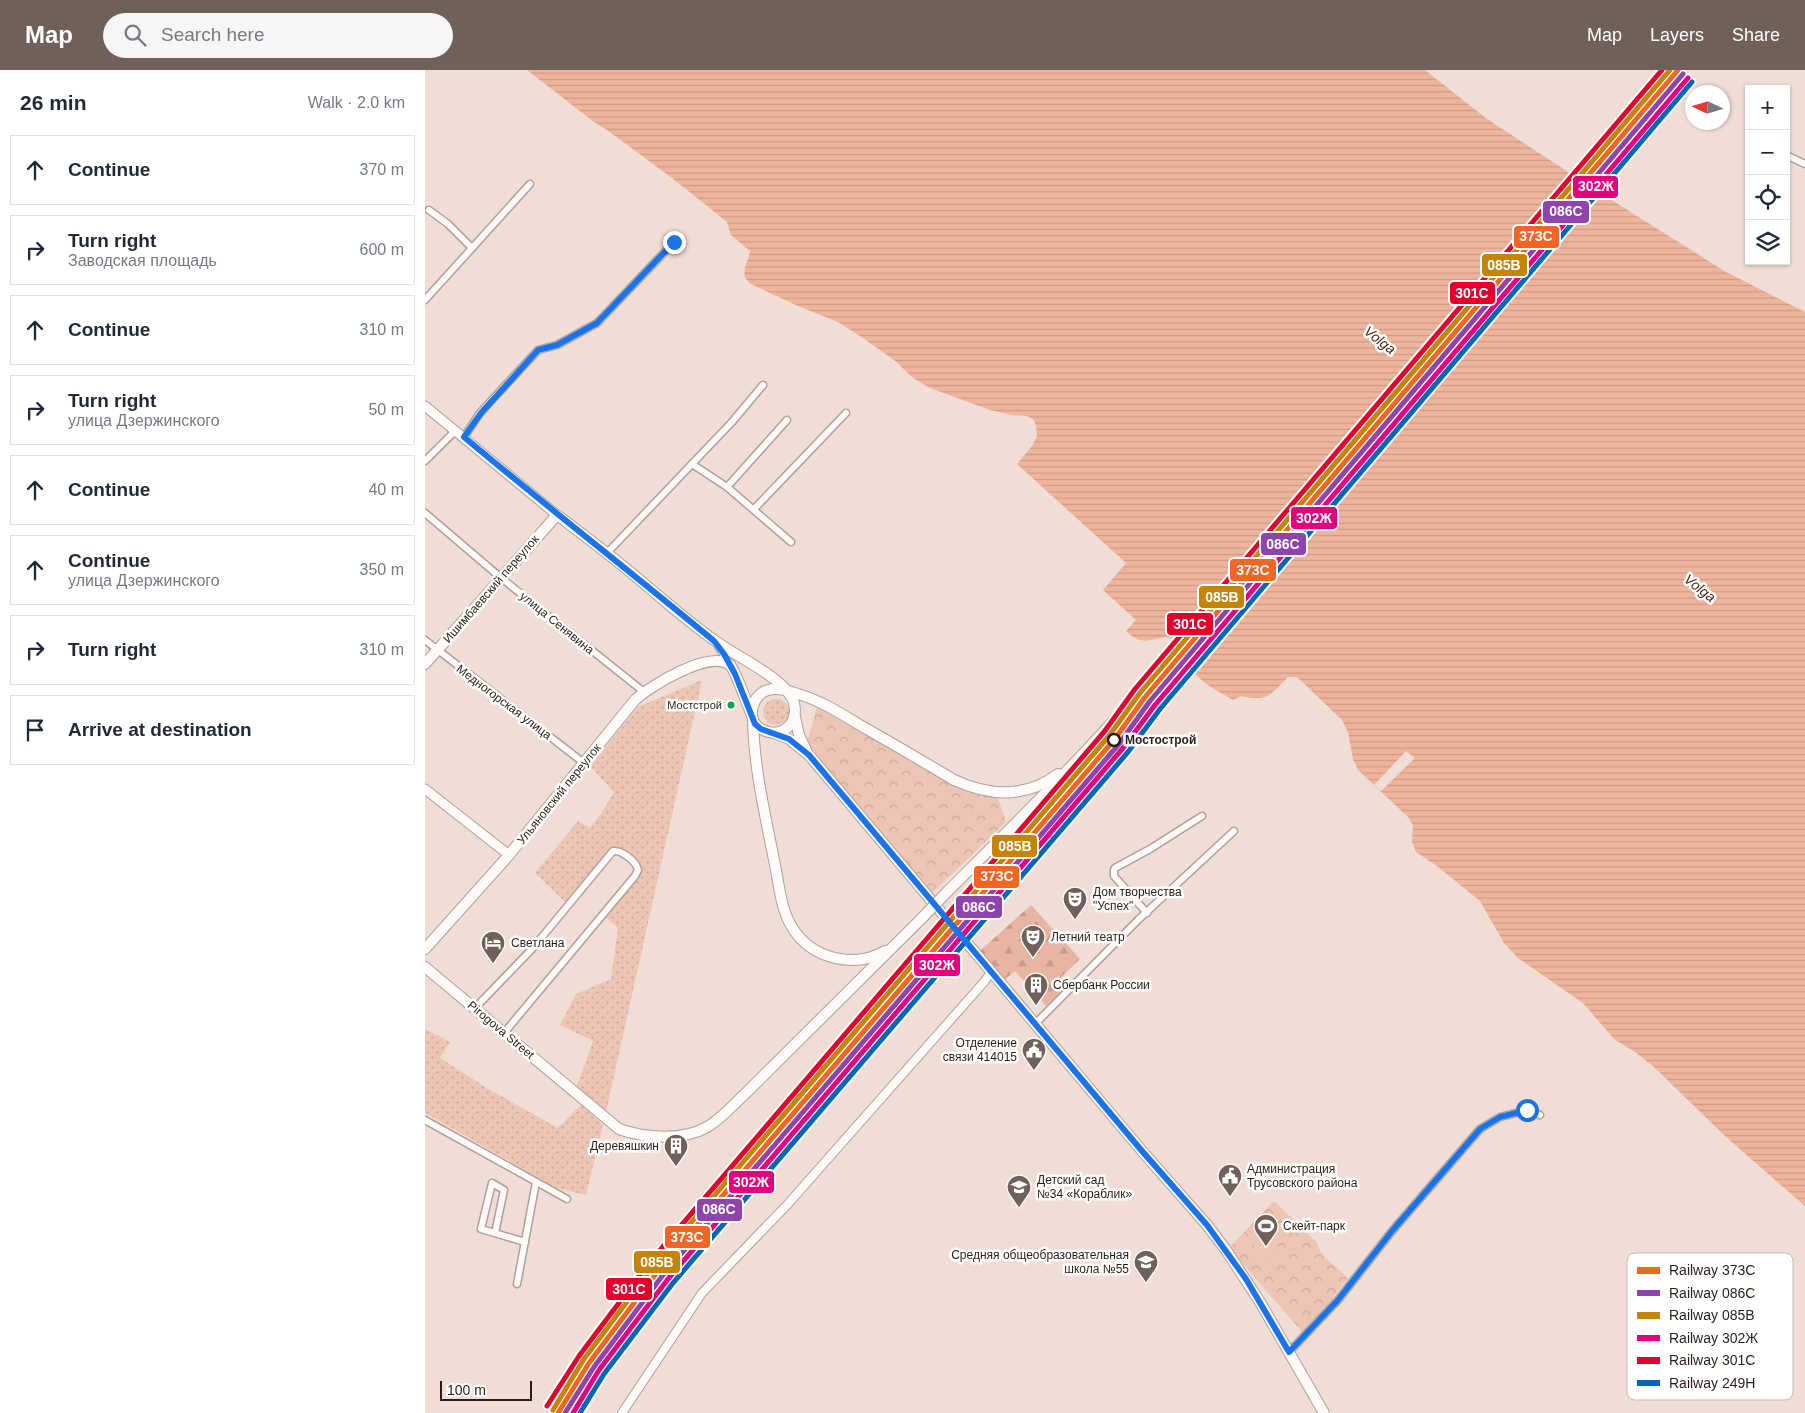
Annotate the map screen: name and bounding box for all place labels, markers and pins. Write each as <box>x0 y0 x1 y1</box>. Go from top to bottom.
place label: Мостстрой <box>667 699 722 711</box>
marker: Мостстрой <box>726 700 736 710</box>
marker: Мостострой <box>1107 733 1121 747</box>
place label: Мостострой <box>1125 733 1196 747</box>
place label: Дом творчества "Успех" <box>1093 885 1182 913</box>
theatre icon: Дом творчества "Успех" <box>1062 886 1088 920</box>
theatre icon: Летний театр <box>1020 924 1046 958</box>
hotel icon: Светлана <box>480 930 506 964</box>
place label: Летний театр <box>1051 930 1125 944</box>
place label: Светлана <box>511 936 565 950</box>
building icon: Сбербанк России <box>1023 972 1049 1006</box>
place label: Сбербанк России <box>1053 978 1150 992</box>
place label: Отделение связи 414015 <box>943 1036 1017 1064</box>
public building icon: Отделение связи 414015 <box>1021 1037 1047 1071</box>
building icon: Деревяшкин <box>663 1133 689 1167</box>
place label: Деревяшкин <box>590 1139 659 1153</box>
place label: Администрация Трусовского района <box>1247 1162 1358 1190</box>
public building icon: Администрация Трусовского района <box>1217 1163 1243 1197</box>
place label: Детский сад №34 «Кораблик» <box>1037 1173 1133 1201</box>
school or university icon: Детский сад №34 «Кораблик» <box>1006 1174 1032 1208</box>
sports icon: Скейт-парк <box>1253 1213 1279 1247</box>
place label: Скейт-парк <box>1283 1219 1346 1233</box>
place label: Средняя общеобразовательная школа №55 <box>951 1248 1129 1276</box>
school or university icon: Средняя общеобразовательная школа №55 <box>1133 1249 1159 1283</box>

